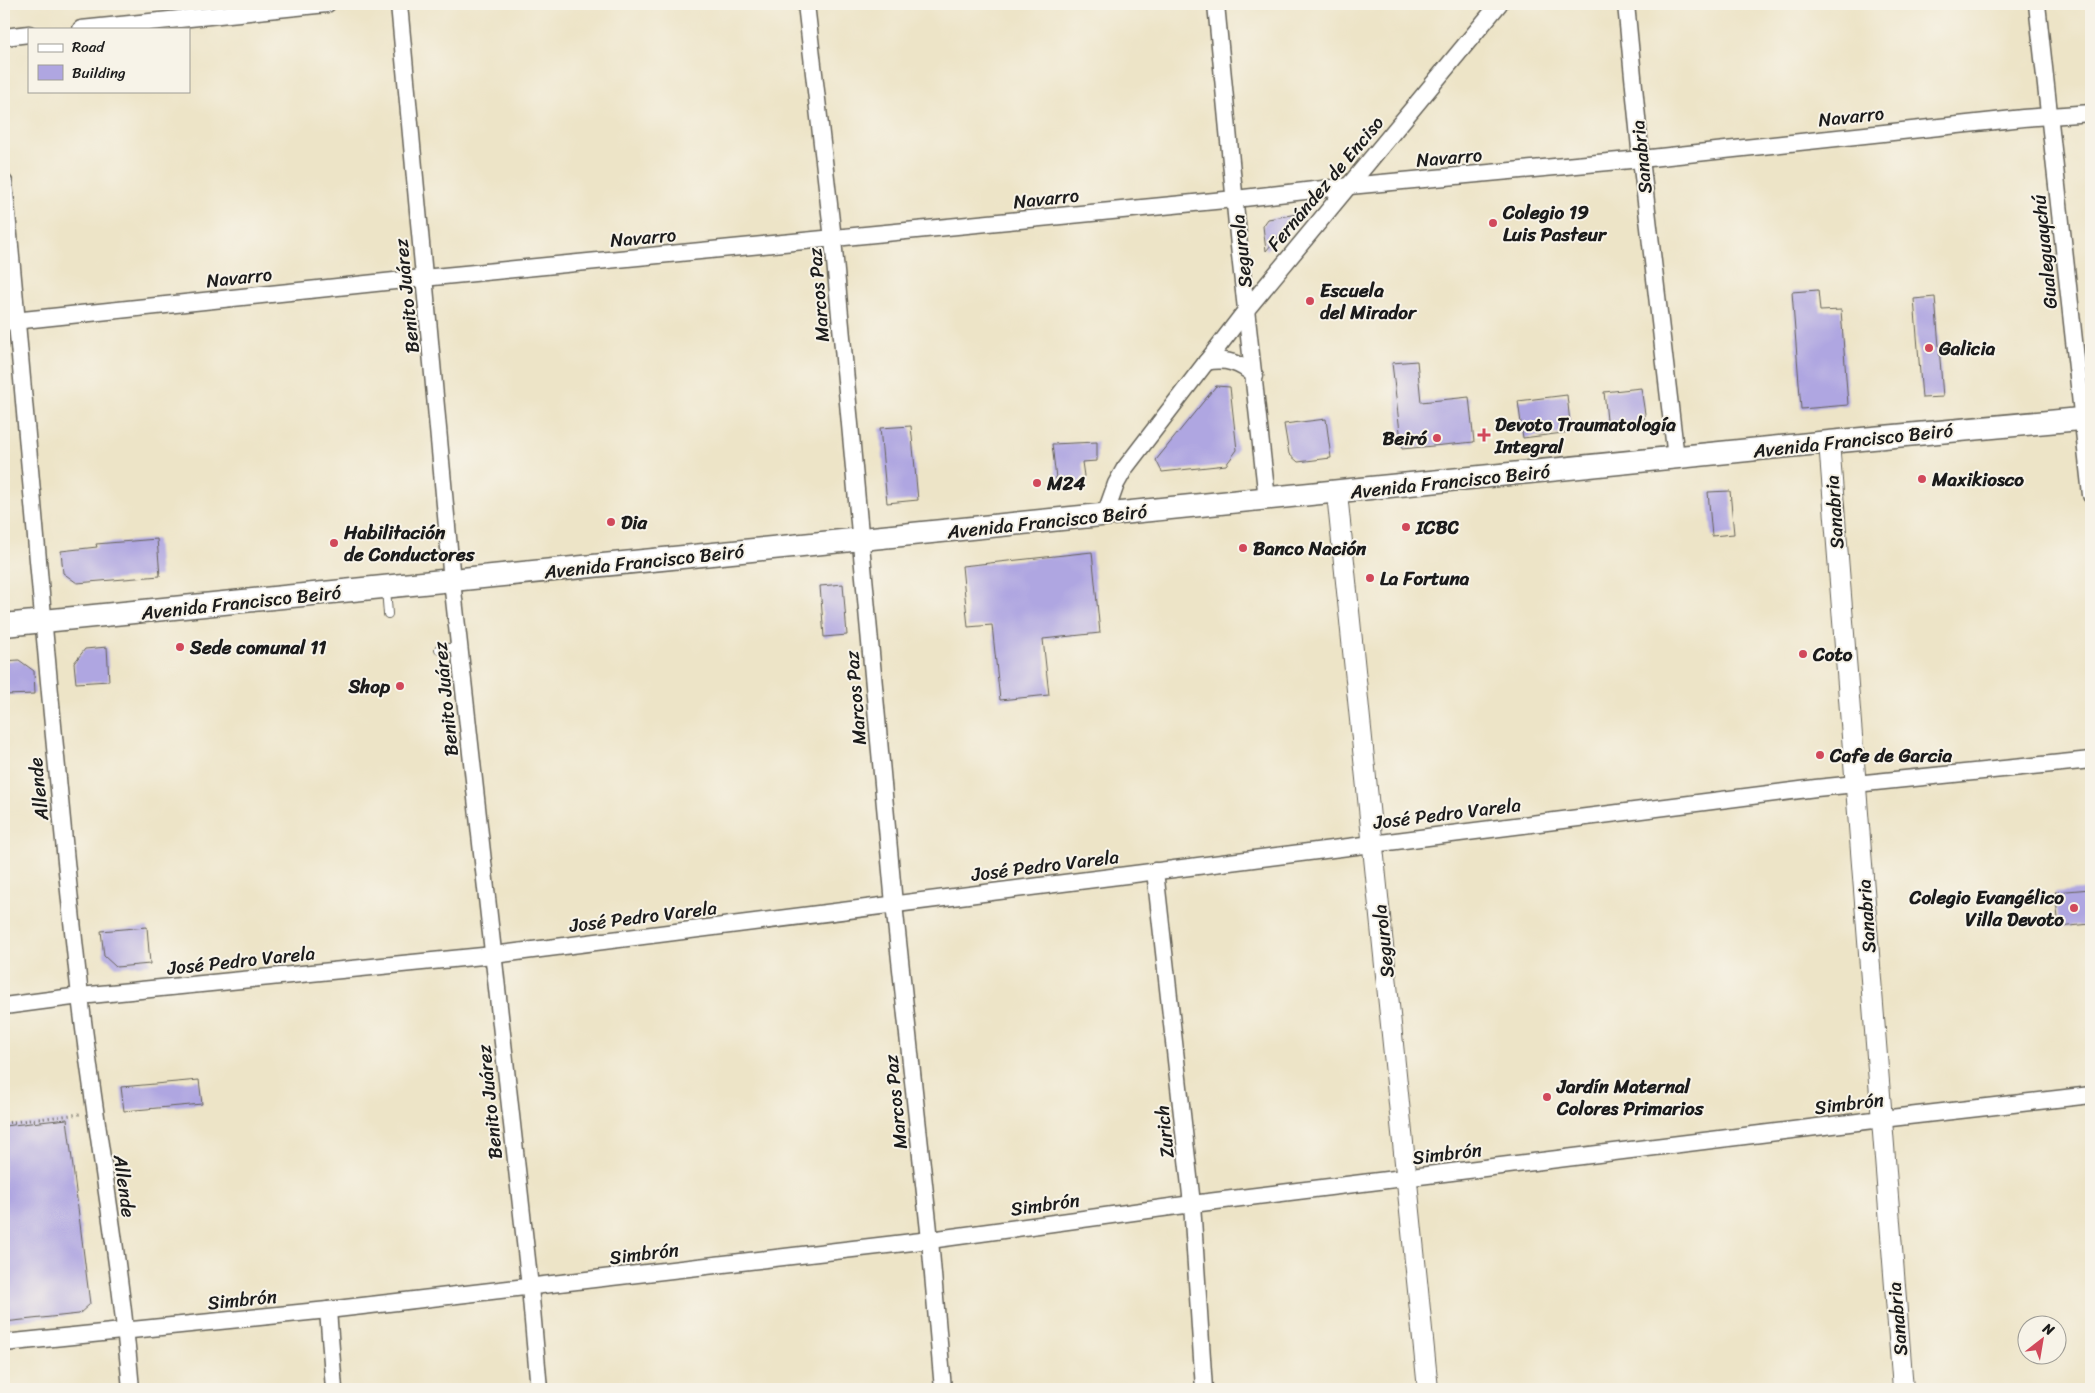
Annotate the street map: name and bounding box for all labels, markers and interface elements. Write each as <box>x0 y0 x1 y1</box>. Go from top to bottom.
legend <box>28 28 190 92</box>
text: Road <box>72 34 105 60</box>
text: Building <box>72 60 126 86</box>
street label: Navarro <box>1816 97 1886 136</box>
street label: Fernández de Enciso <box>1258 108 1392 259</box>
street label: Sanabria <box>1621 118 1662 195</box>
street label: Navarro <box>1415 138 1483 177</box>
street label: Navarro <box>1011 179 1081 218</box>
street label: Gualeguaychú <box>2022 192 2067 311</box>
place label: Colegio 19 Luis Pasteur <box>1502 196 1608 251</box>
street label: Segurola <box>1221 212 1262 289</box>
marker: Colegio 19 Luis Pasteur <box>1487 217 1499 229</box>
street label: Navarro <box>609 218 677 257</box>
street label: Benito Juárez <box>384 236 429 355</box>
street label: Marcos Paz <box>798 245 839 344</box>
street label: Navarro <box>204 258 274 297</box>
place label: Escuela del Mirador <box>1320 274 1418 329</box>
marker: Escuela del Mirador <box>1304 295 1316 307</box>
place label: Galicia <box>1938 332 1996 365</box>
marker: Galicia <box>1923 342 1935 354</box>
place label: Devoto Traumatología Integral <box>1494 408 1676 463</box>
street label: Avenida Francisco Beiró <box>1751 414 1955 468</box>
place label: Beiró <box>1383 422 1428 455</box>
marker: Devoto Traumatología Integral <box>1477 428 1491 442</box>
marker: Beiró <box>1431 432 1443 444</box>
street label: Avenida Francisco Beiró <box>1348 455 1552 509</box>
place label: Maxikiosco <box>1931 463 2024 496</box>
place label: M24 <box>1046 467 1085 500</box>
street label: Sanabria <box>1815 473 1854 550</box>
marker: Maxikiosco <box>1916 473 1928 485</box>
marker: M24 <box>1031 477 1043 489</box>
street label: Avenida Francisco Beiró <box>945 495 1149 549</box>
place label: Dia <box>621 506 648 539</box>
place label: ICBC <box>1415 511 1460 544</box>
place label: Habilitación de Conductores <box>343 516 476 571</box>
marker: Dia <box>605 516 617 528</box>
marker: ICBC <box>1400 521 1412 533</box>
place label: Banco Nación <box>1253 532 1367 565</box>
street label: Avenida Francisco Beiró <box>542 535 746 589</box>
marker: Habilitación de Conductores <box>328 537 340 549</box>
marker: Banco Nación <box>1237 542 1249 554</box>
place label: La Fortuna <box>1380 562 1470 595</box>
marker: La Fortuna <box>1364 572 1376 584</box>
street label: Avenida Francisco Beiró <box>139 576 343 630</box>
place label: Sede comunal 11 <box>189 631 327 664</box>
place label: Coto <box>1812 638 1853 671</box>
street label: Benito Juárez <box>423 639 468 758</box>
marker: Sede comunal 11 <box>174 641 186 653</box>
street label: Marcos Paz <box>835 648 876 747</box>
marker: Coto <box>1797 648 1809 660</box>
place label: Shop <box>347 670 391 703</box>
marker: Shop <box>394 680 406 692</box>
place label: Cafe de Garcia <box>1829 739 1953 772</box>
marker: Cafe de Garcia <box>1814 749 1826 761</box>
street label: Allende <box>19 756 58 823</box>
street label: José Pedro Varela <box>1370 788 1523 839</box>
street label: José Pedro Varela <box>968 840 1121 891</box>
street label: Sanabria <box>1847 877 1886 954</box>
place label: Colegio Evangélico Villa Devoto <box>1909 881 2064 936</box>
street label: José Pedro Varela <box>566 891 719 942</box>
street label: Segurola <box>1363 902 1404 979</box>
marker: Colegio Evangélico Villa Devoto <box>2068 902 2080 914</box>
street label: José Pedro Varela <box>165 936 317 985</box>
street label: Benito Juárez <box>467 1042 512 1161</box>
street label: Marcos Paz <box>874 1052 917 1151</box>
place label: Jardín Maternal Colores Primarios <box>1556 1070 1705 1125</box>
street label: Simbrón <box>1813 1083 1886 1124</box>
marker: Jardín Maternal Colores Primarios <box>1541 1091 1553 1103</box>
street label: Zurich <box>1145 1104 1184 1160</box>
street label: Simbrón <box>1411 1133 1484 1174</box>
street label: Allende <box>104 1152 145 1220</box>
street label: Simbrón <box>1008 1183 1082 1226</box>
street label: Simbrón <box>608 1233 681 1274</box>
street label: Simbrón <box>206 1279 278 1320</box>
street label: Sanabria <box>1878 1280 1917 1357</box>
north arrow <box>2018 1316 2068 1366</box>
text: N <box>2037 1316 2059 1343</box>

